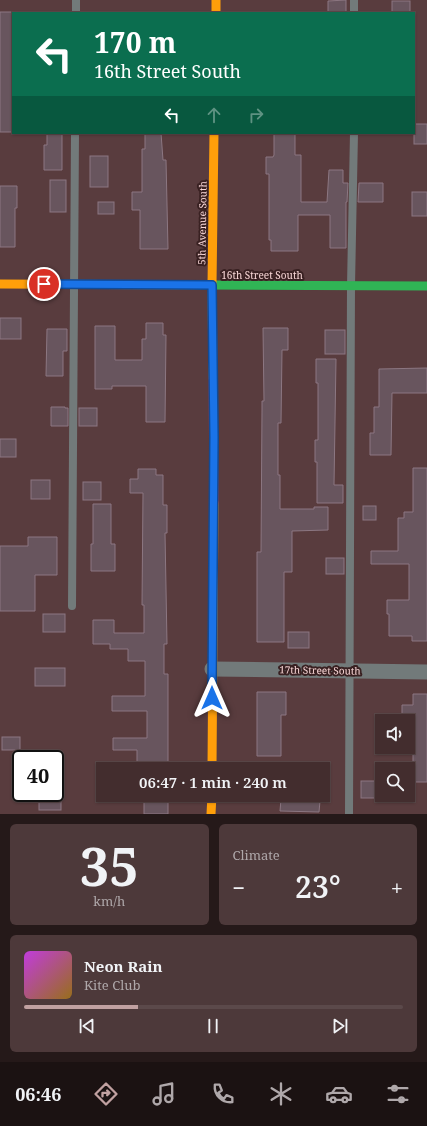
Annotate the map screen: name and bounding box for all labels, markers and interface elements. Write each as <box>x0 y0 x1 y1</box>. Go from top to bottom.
text: 170 m <box>94 23 176 61</box>
icon: left <box>28 28 80 80</box>
text: 16th Street South <box>94 59 241 83</box>
icon: left <box>161 104 183 126</box>
icon: ahead <box>203 104 225 126</box>
icon: right <box>245 104 267 126</box>
street label: 5th Avenue South <box>194 180 210 265</box>
pin <box>27 267 61 301</box>
street label: 16th Street South <box>221 268 303 282</box>
icon: arrive <box>33 273 55 295</box>
street label: 17th Street South <box>279 662 362 678</box>
position arrow <box>191 677 233 719</box>
map controls <box>375 714 415 802</box>
button: sound <box>375 714 415 754</box>
speed limit sign: 40 <box>12 750 64 802</box>
button: search <box>375 762 415 802</box>
text: 06:47 · 1 min · 240 m <box>139 772 287 792</box>
text: 35 <box>80 830 139 901</box>
text: Climate <box>233 846 280 864</box>
text: 23° <box>295 866 341 907</box>
text: − <box>233 872 245 902</box>
text: + <box>391 872 403 902</box>
text: km/h <box>93 892 125 910</box>
text: Neon Rain <box>84 956 162 976</box>
text: Kite Club <box>84 976 140 994</box>
icon: previous <box>76 1015 98 1037</box>
icon: pause <box>202 1015 224 1037</box>
icon: next <box>329 1015 351 1037</box>
icon: directions <box>92 1080 120 1108</box>
icon: music <box>150 1080 178 1108</box>
icon: phone <box>209 1080 237 1108</box>
icon: climate <box>267 1080 295 1108</box>
icon: car <box>325 1080 353 1108</box>
icon: filters <box>384 1080 412 1108</box>
text: 06:46 <box>15 1082 61 1106</box>

